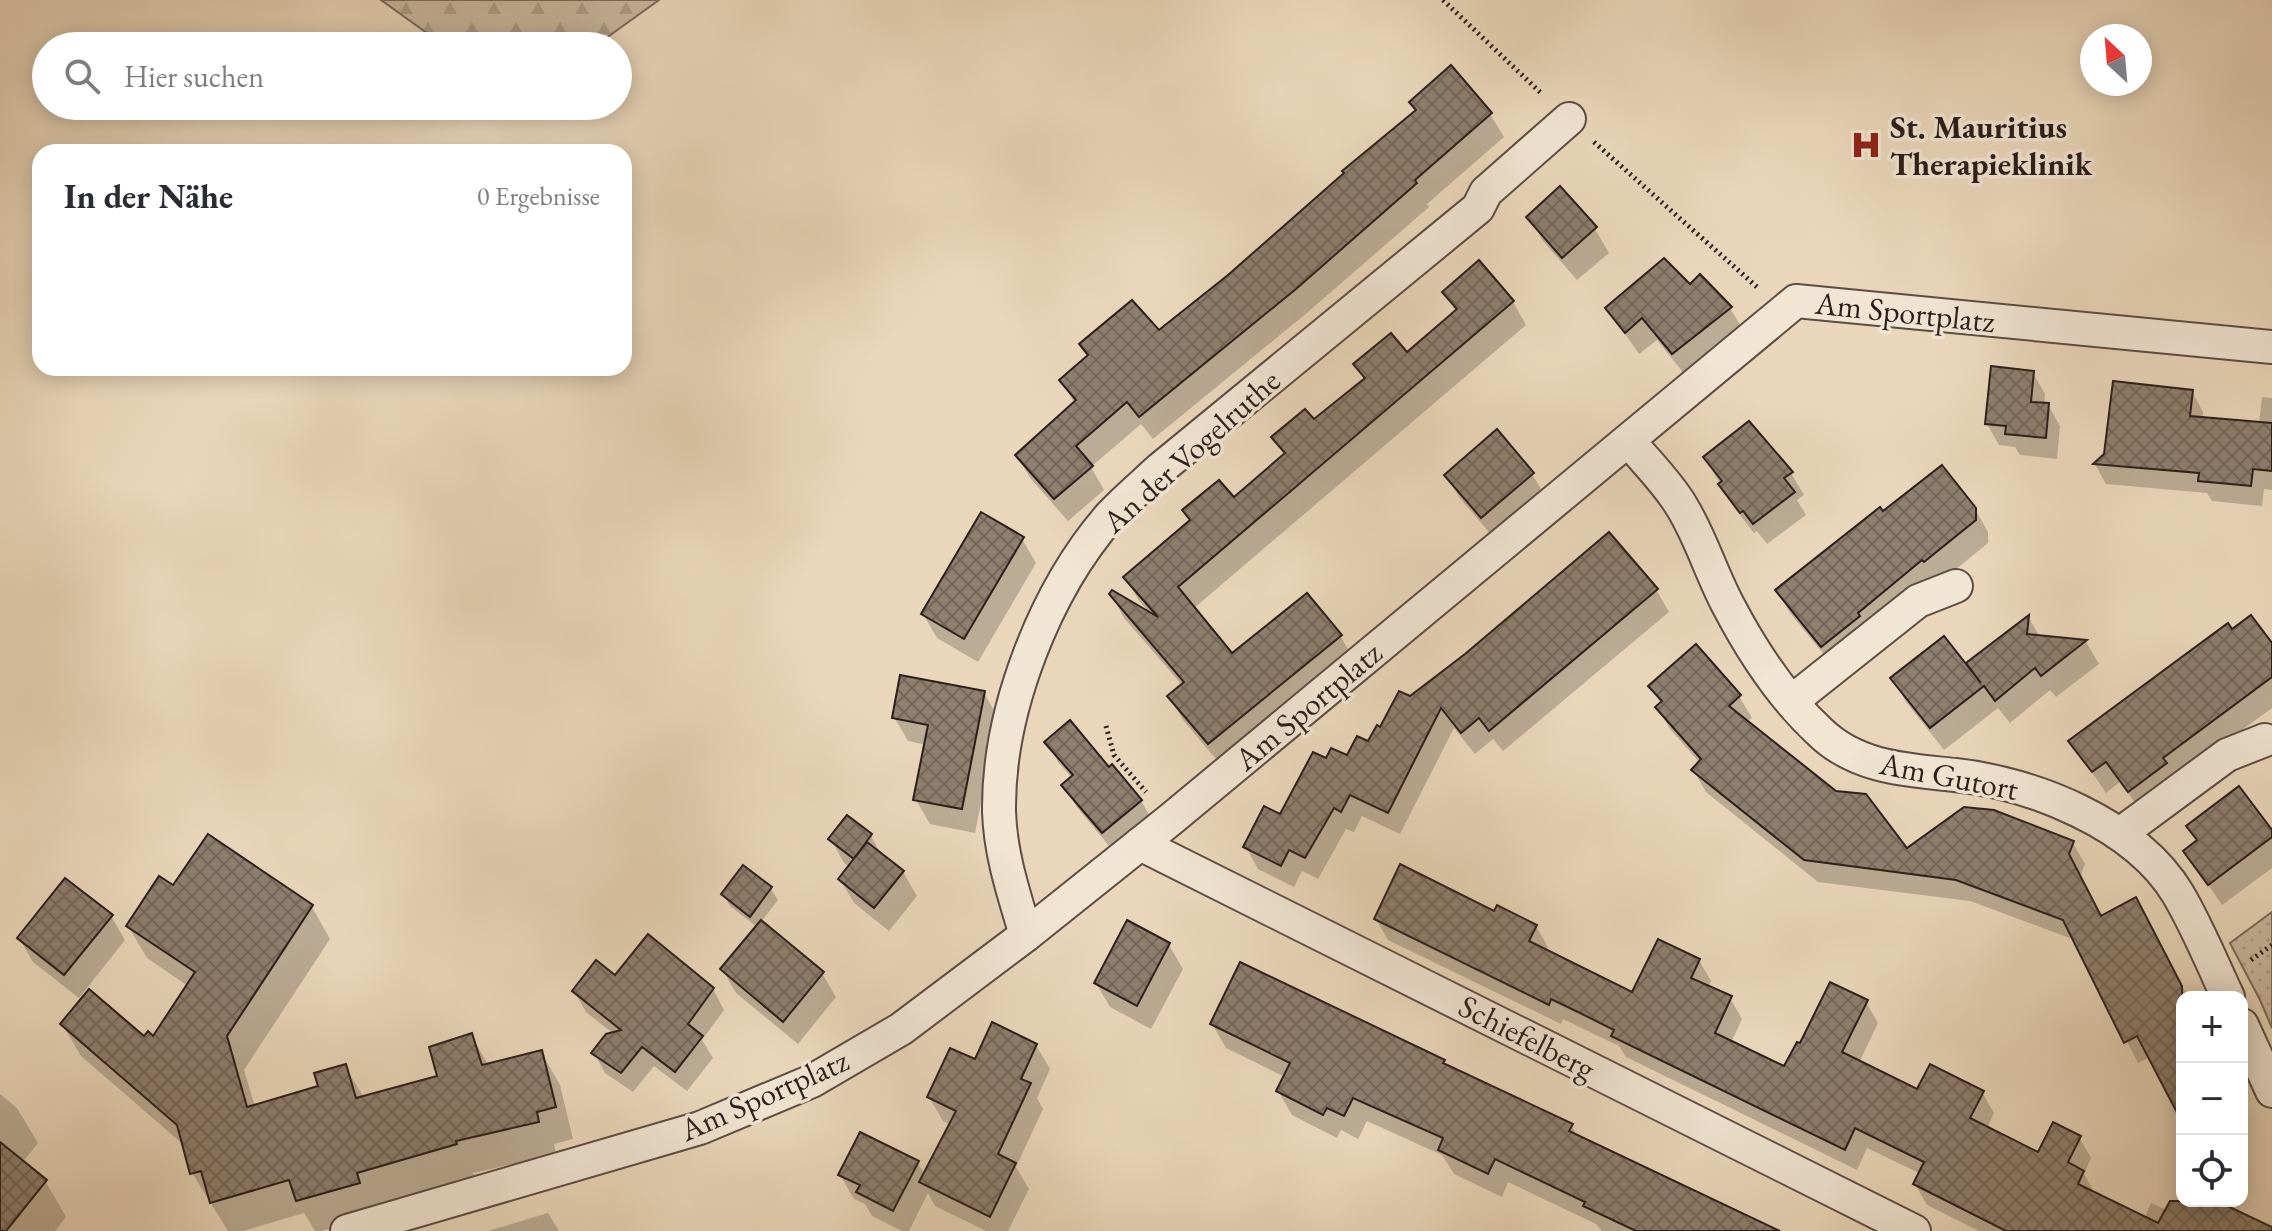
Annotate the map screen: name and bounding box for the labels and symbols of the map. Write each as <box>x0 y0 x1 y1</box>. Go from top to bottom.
north arrow <box>2080 24 2152 96</box>
place label: St. Mauritius Therapieklinik <box>1890 106 2093 185</box>
hospital icon: St. Mauritius Therapieklinik <box>1849 128 1883 162</box>
street label: Am Sportplatz <box>1812 282 1997 342</box>
street label: An der Vogelruthe <box>1092 360 1289 543</box>
street label: Am Sportplatz <box>1225 632 1391 781</box>
street label: Am Gutort <box>1875 742 2022 810</box>
street label: Schiefelberg <box>1452 985 1603 1090</box>
street label: Am Sportplatz <box>672 1039 855 1151</box>

